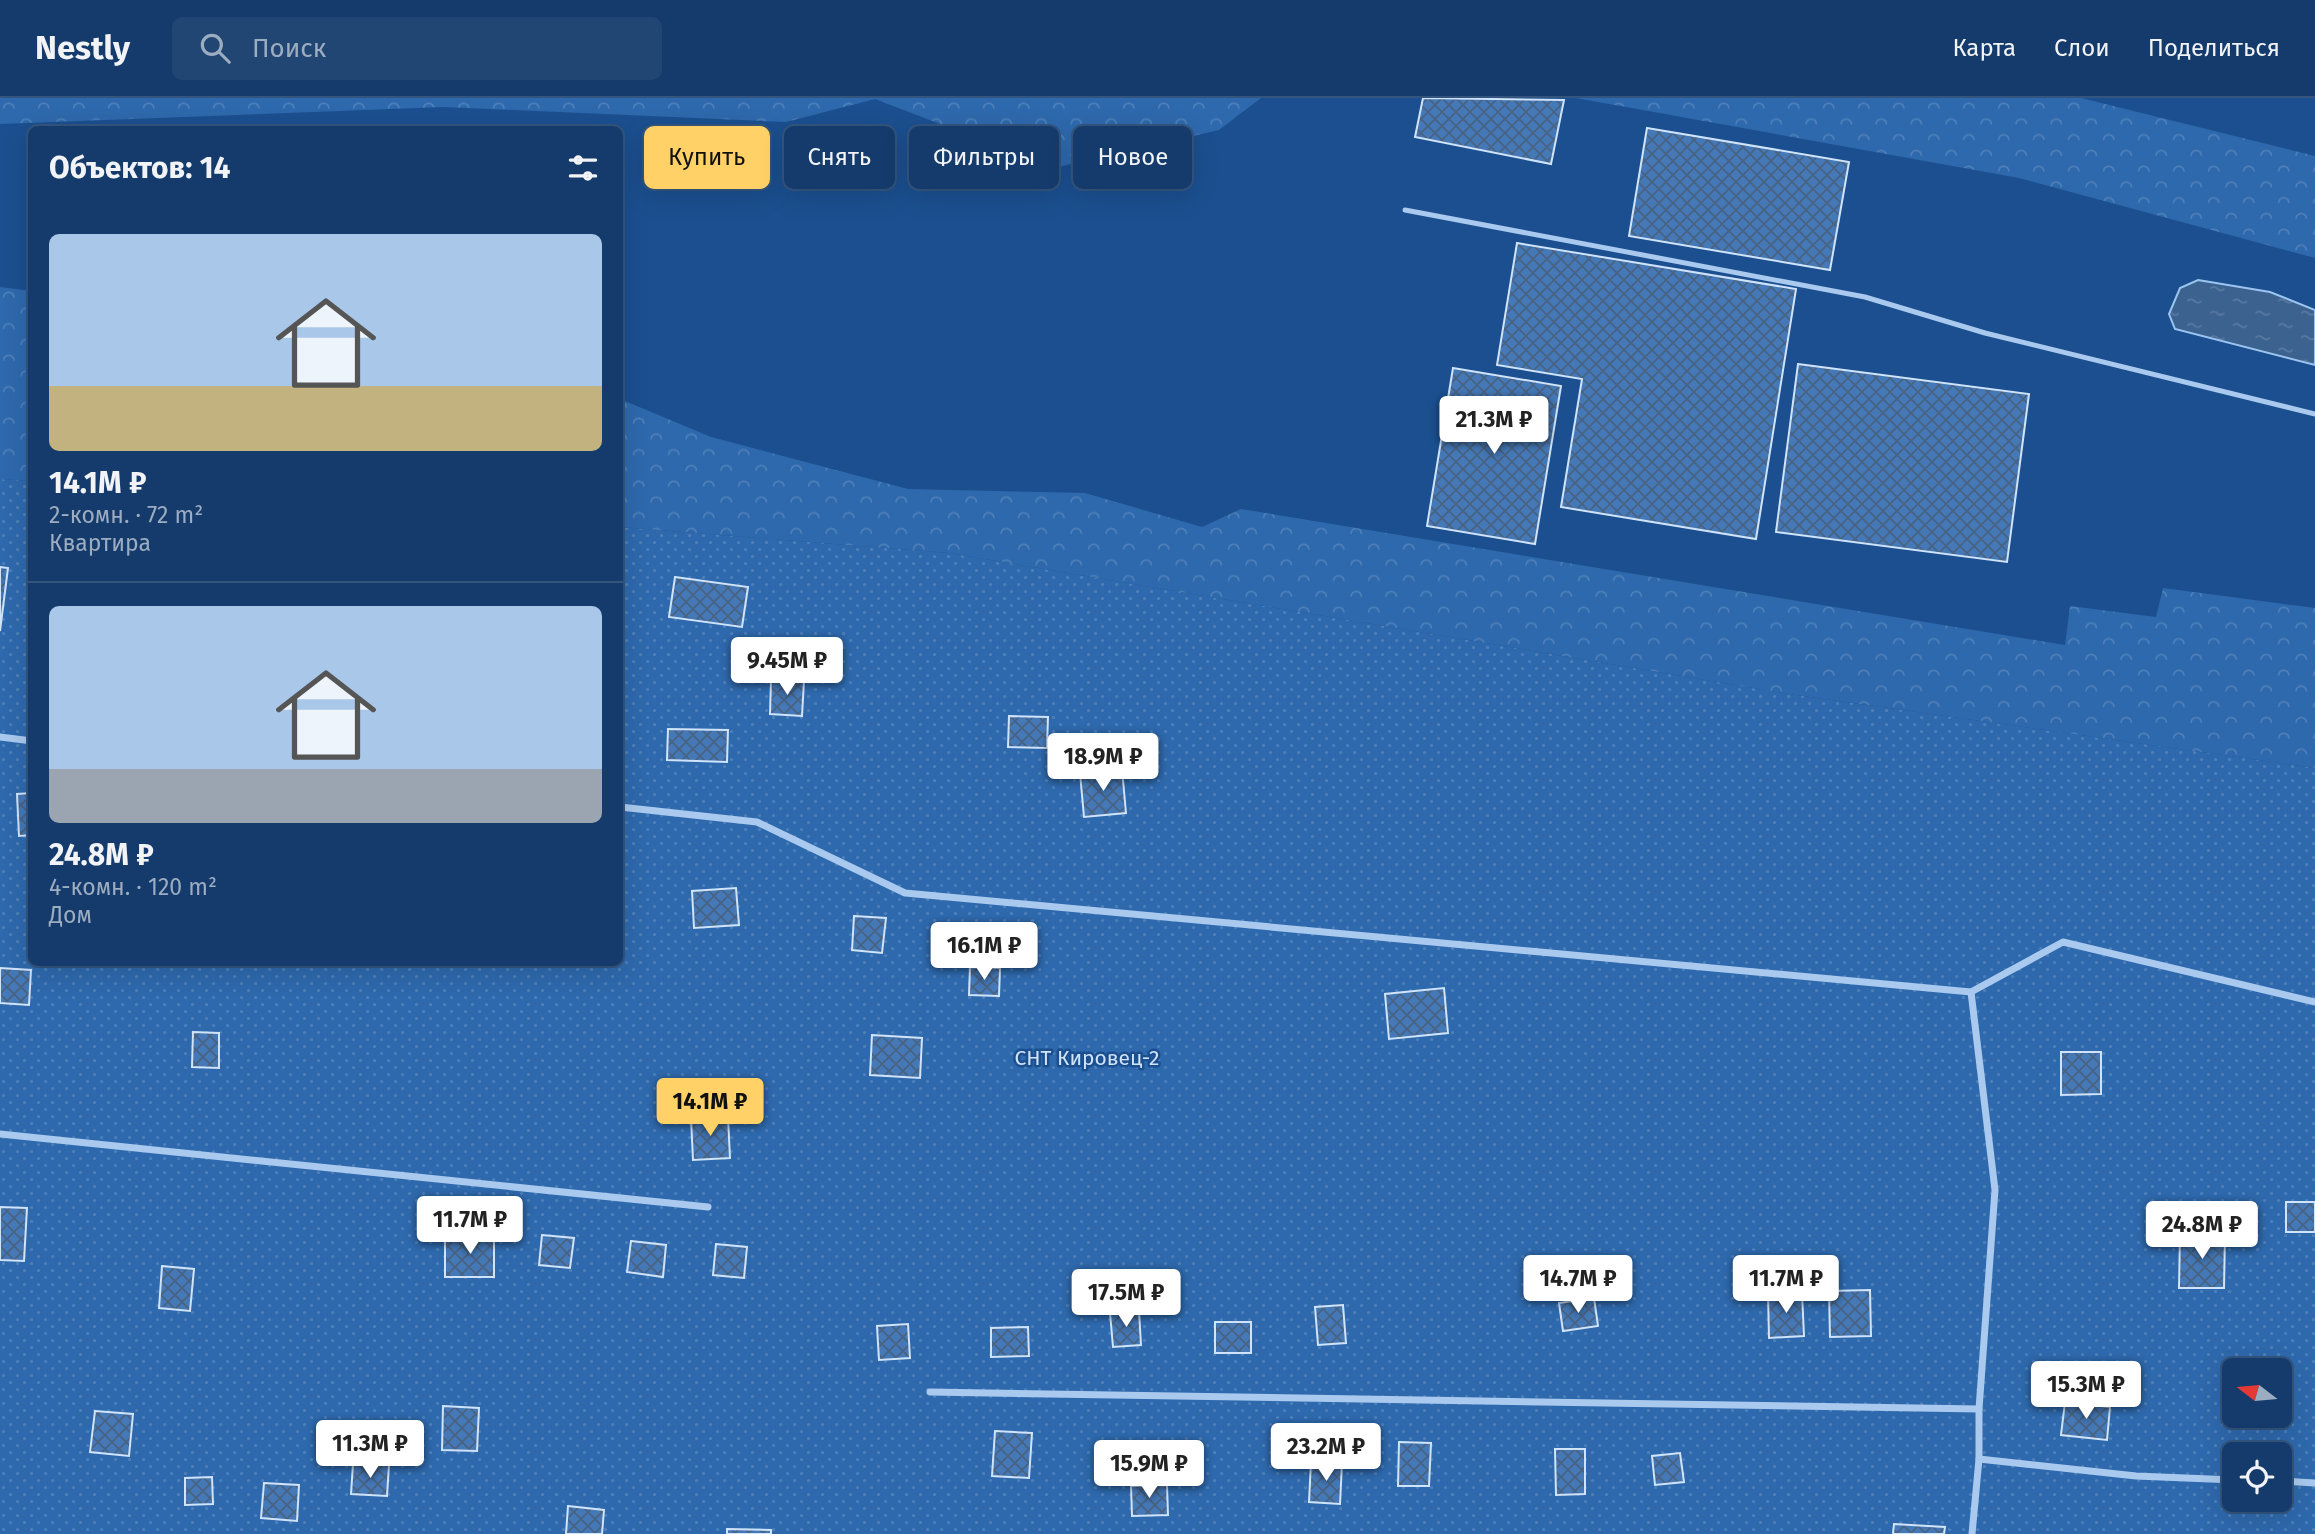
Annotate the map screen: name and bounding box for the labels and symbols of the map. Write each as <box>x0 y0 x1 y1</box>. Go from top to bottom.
pin: 21.3M ₽ <box>1429 396 1559 456</box>
pin: 9.45M ₽ <box>722 638 852 697</box>
pin: 18.9M ₽ <box>1038 734 1168 793</box>
pin: 16.1M ₽ <box>919 922 1049 982</box>
park label: СНТ Кировец-2 <box>1015 1045 1159 1071</box>
pin: 14.1M ₽ <box>645 1079 775 1138</box>
pin: 11.7M ₽ <box>405 1196 535 1256</box>
pin: 24.8M ₽ <box>2137 1202 2267 1261</box>
pin: 14.7M ₽ <box>1513 1256 1643 1315</box>
pin: 11.7M ₽ <box>1721 1256 1851 1315</box>
pin: 17.5M ₽ <box>1061 1270 1191 1329</box>
north arrow <box>2222 1358 2292 1428</box>
pin: 15.3M ₽ <box>2021 1362 2151 1421</box>
pin: 11.3M ₽ <box>305 1420 435 1480</box>
pin: 23.2M ₽ <box>1261 1424 1391 1483</box>
pin: 15.9M ₽ <box>1084 1440 1214 1500</box>

